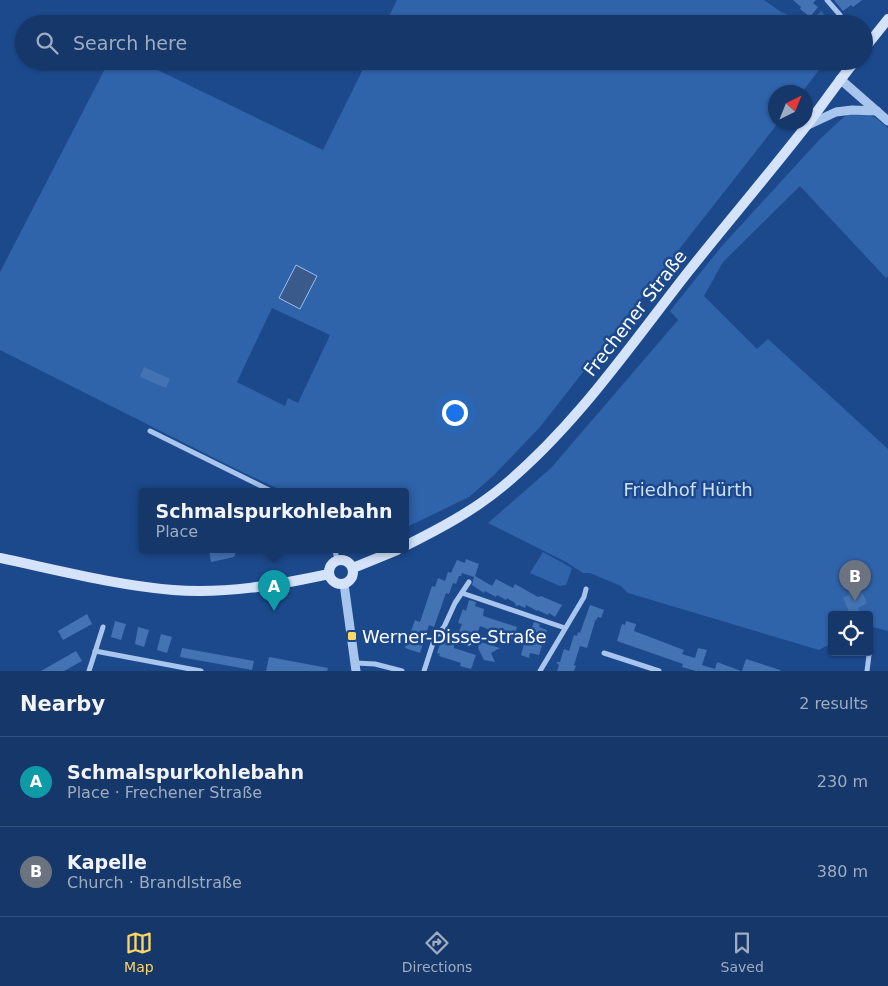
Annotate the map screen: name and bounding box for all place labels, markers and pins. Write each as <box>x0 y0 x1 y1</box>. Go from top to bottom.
pin: B <box>839 560 871 601</box>
pin: A <box>258 570 290 611</box>
place label: Werner-Disse-Straße <box>362 626 547 647</box>
marker: Werner-Disse-Straße <box>346 630 358 642</box>

